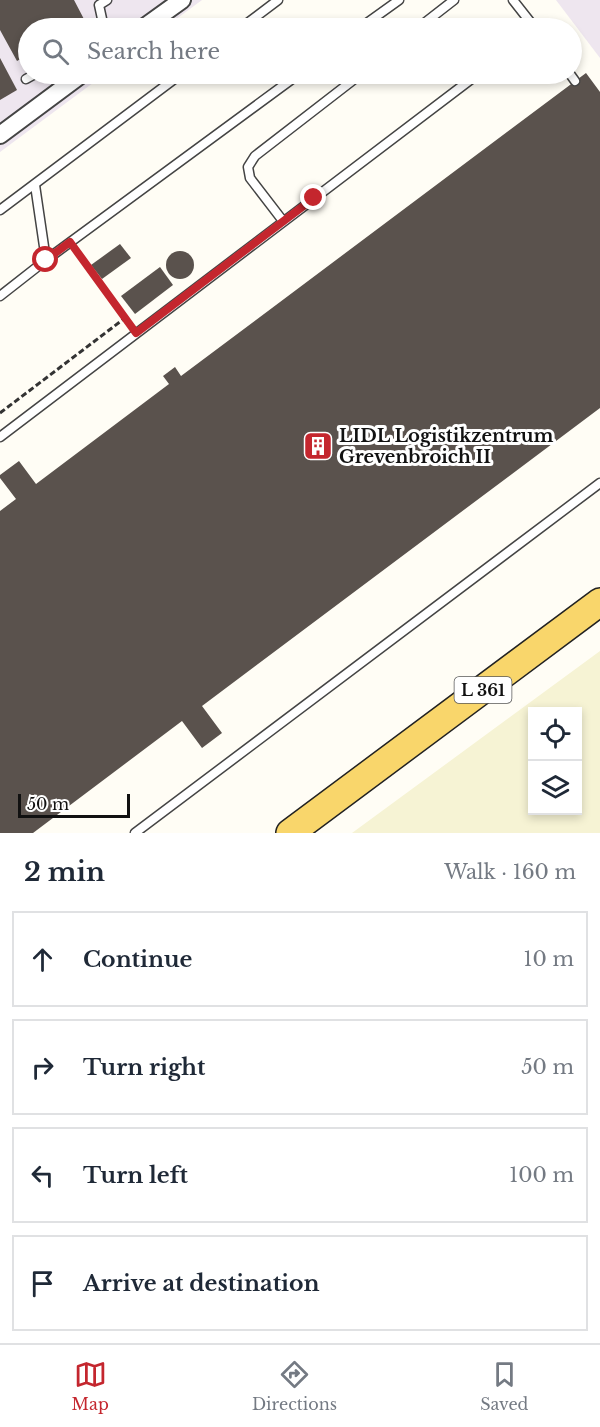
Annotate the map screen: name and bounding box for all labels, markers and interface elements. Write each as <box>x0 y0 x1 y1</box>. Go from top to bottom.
search box <box>18 18 582 84</box>
icon: search <box>39 35 72 68</box>
text: Search here <box>87 38 220 65</box>
route end <box>300 184 326 210</box>
route start <box>32 246 58 272</box>
place label: LIDL Logistikzentrum Grevenbroich II <box>339 425 554 468</box>
building icon: LIDL Logistikzentrum Grevenbroich II <box>302 430 334 462</box>
road number: L 361 <box>454 677 512 703</box>
map controls <box>528 707 582 815</box>
button: locate <box>528 707 582 761</box>
button: layers <box>528 761 582 815</box>
scale bar <box>18 791 130 818</box>
text: 50 m <box>27 794 69 814</box>
text: 2 min <box>24 856 105 888</box>
text: Walk · 160 m <box>444 860 576 884</box>
icon: ahead <box>26 943 59 976</box>
text: Continue <box>83 946 192 973</box>
text: 10 m <box>524 947 574 971</box>
icon: right <box>26 1051 59 1084</box>
text: Turn right <box>83 1054 205 1081</box>
text: 50 m <box>521 1055 574 1079</box>
icon: left <box>26 1159 59 1192</box>
text: Turn left <box>83 1162 188 1189</box>
text: 100 m <box>509 1163 574 1187</box>
icon: arrive <box>26 1267 59 1300</box>
text: Arrive at destination <box>83 1270 320 1297</box>
tab: Map <box>72 1358 109 1414</box>
tab: Directions <box>252 1358 337 1414</box>
tab: Saved <box>480 1358 528 1414</box>

